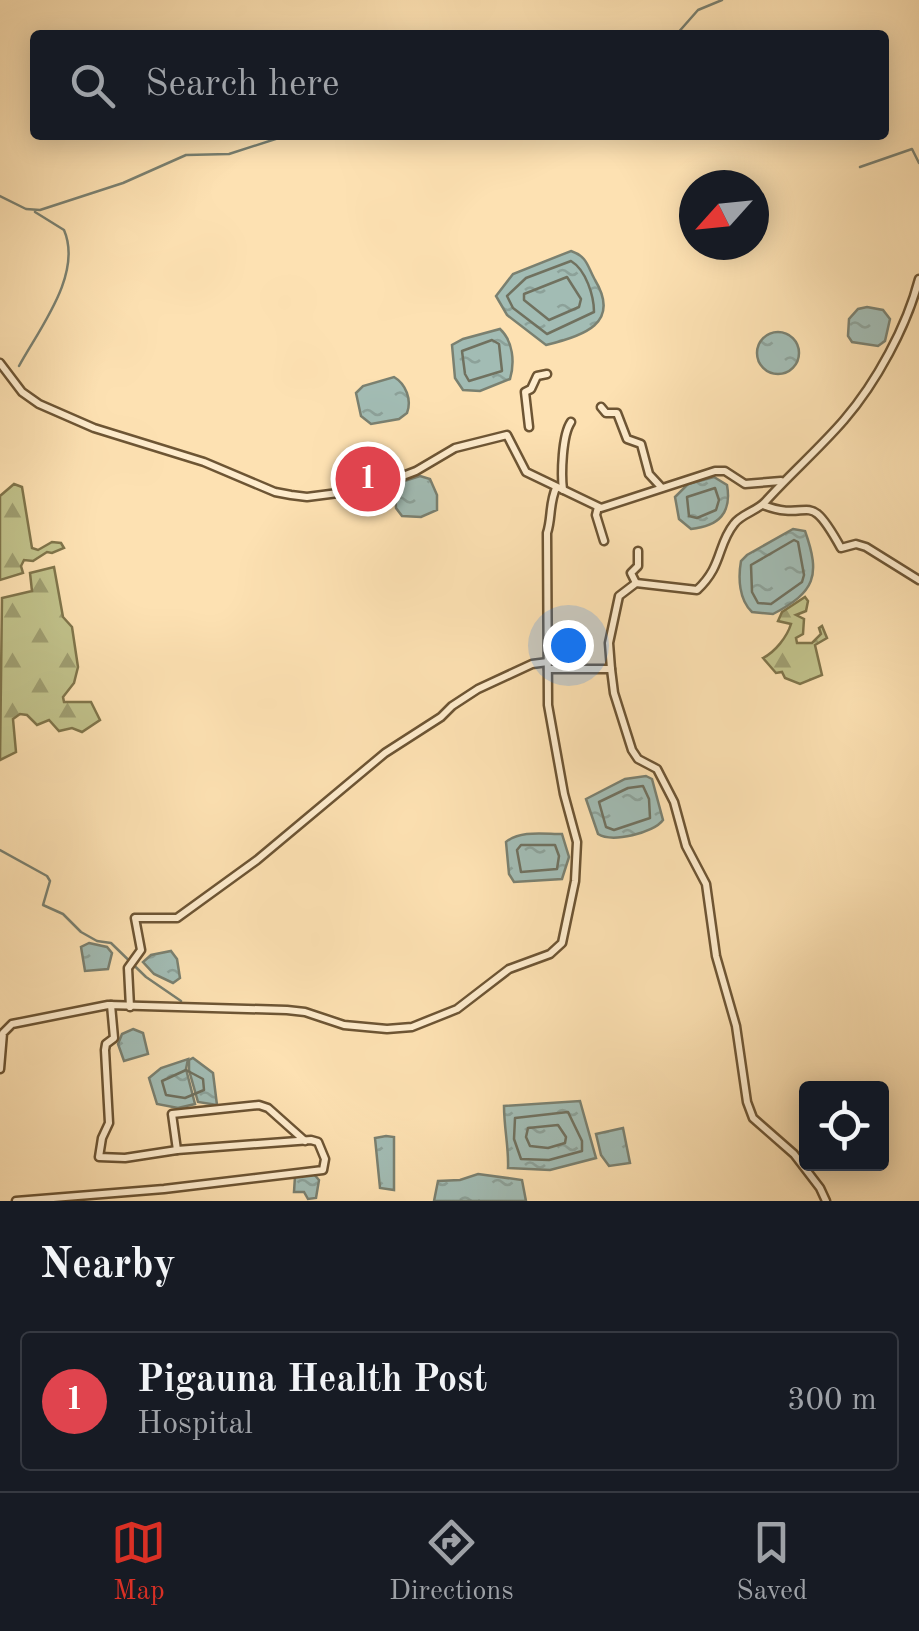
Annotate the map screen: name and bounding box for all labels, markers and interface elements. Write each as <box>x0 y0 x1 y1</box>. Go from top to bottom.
search box <box>30 30 889 140</box>
icon: search <box>65 58 120 113</box>
text: Search here <box>145 66 340 104</box>
north arrow <box>679 170 769 260</box>
pin: 1 <box>336 442 400 516</box>
your location <box>543 620 594 671</box>
map controls <box>799 1081 889 1171</box>
button: locate <box>799 1081 889 1171</box>
text: Nearby <box>40 1245 176 1287</box>
text: Pigauna Health Post <box>137 1362 487 1400</box>
text: 1 <box>65 1385 84 1417</box>
text: 300 m <box>787 1385 877 1417</box>
text: Hospital <box>137 1409 253 1441</box>
tab: Map <box>111 1515 166 1610</box>
tab: Directions <box>389 1515 514 1610</box>
tab: Saved <box>736 1515 808 1610</box>

